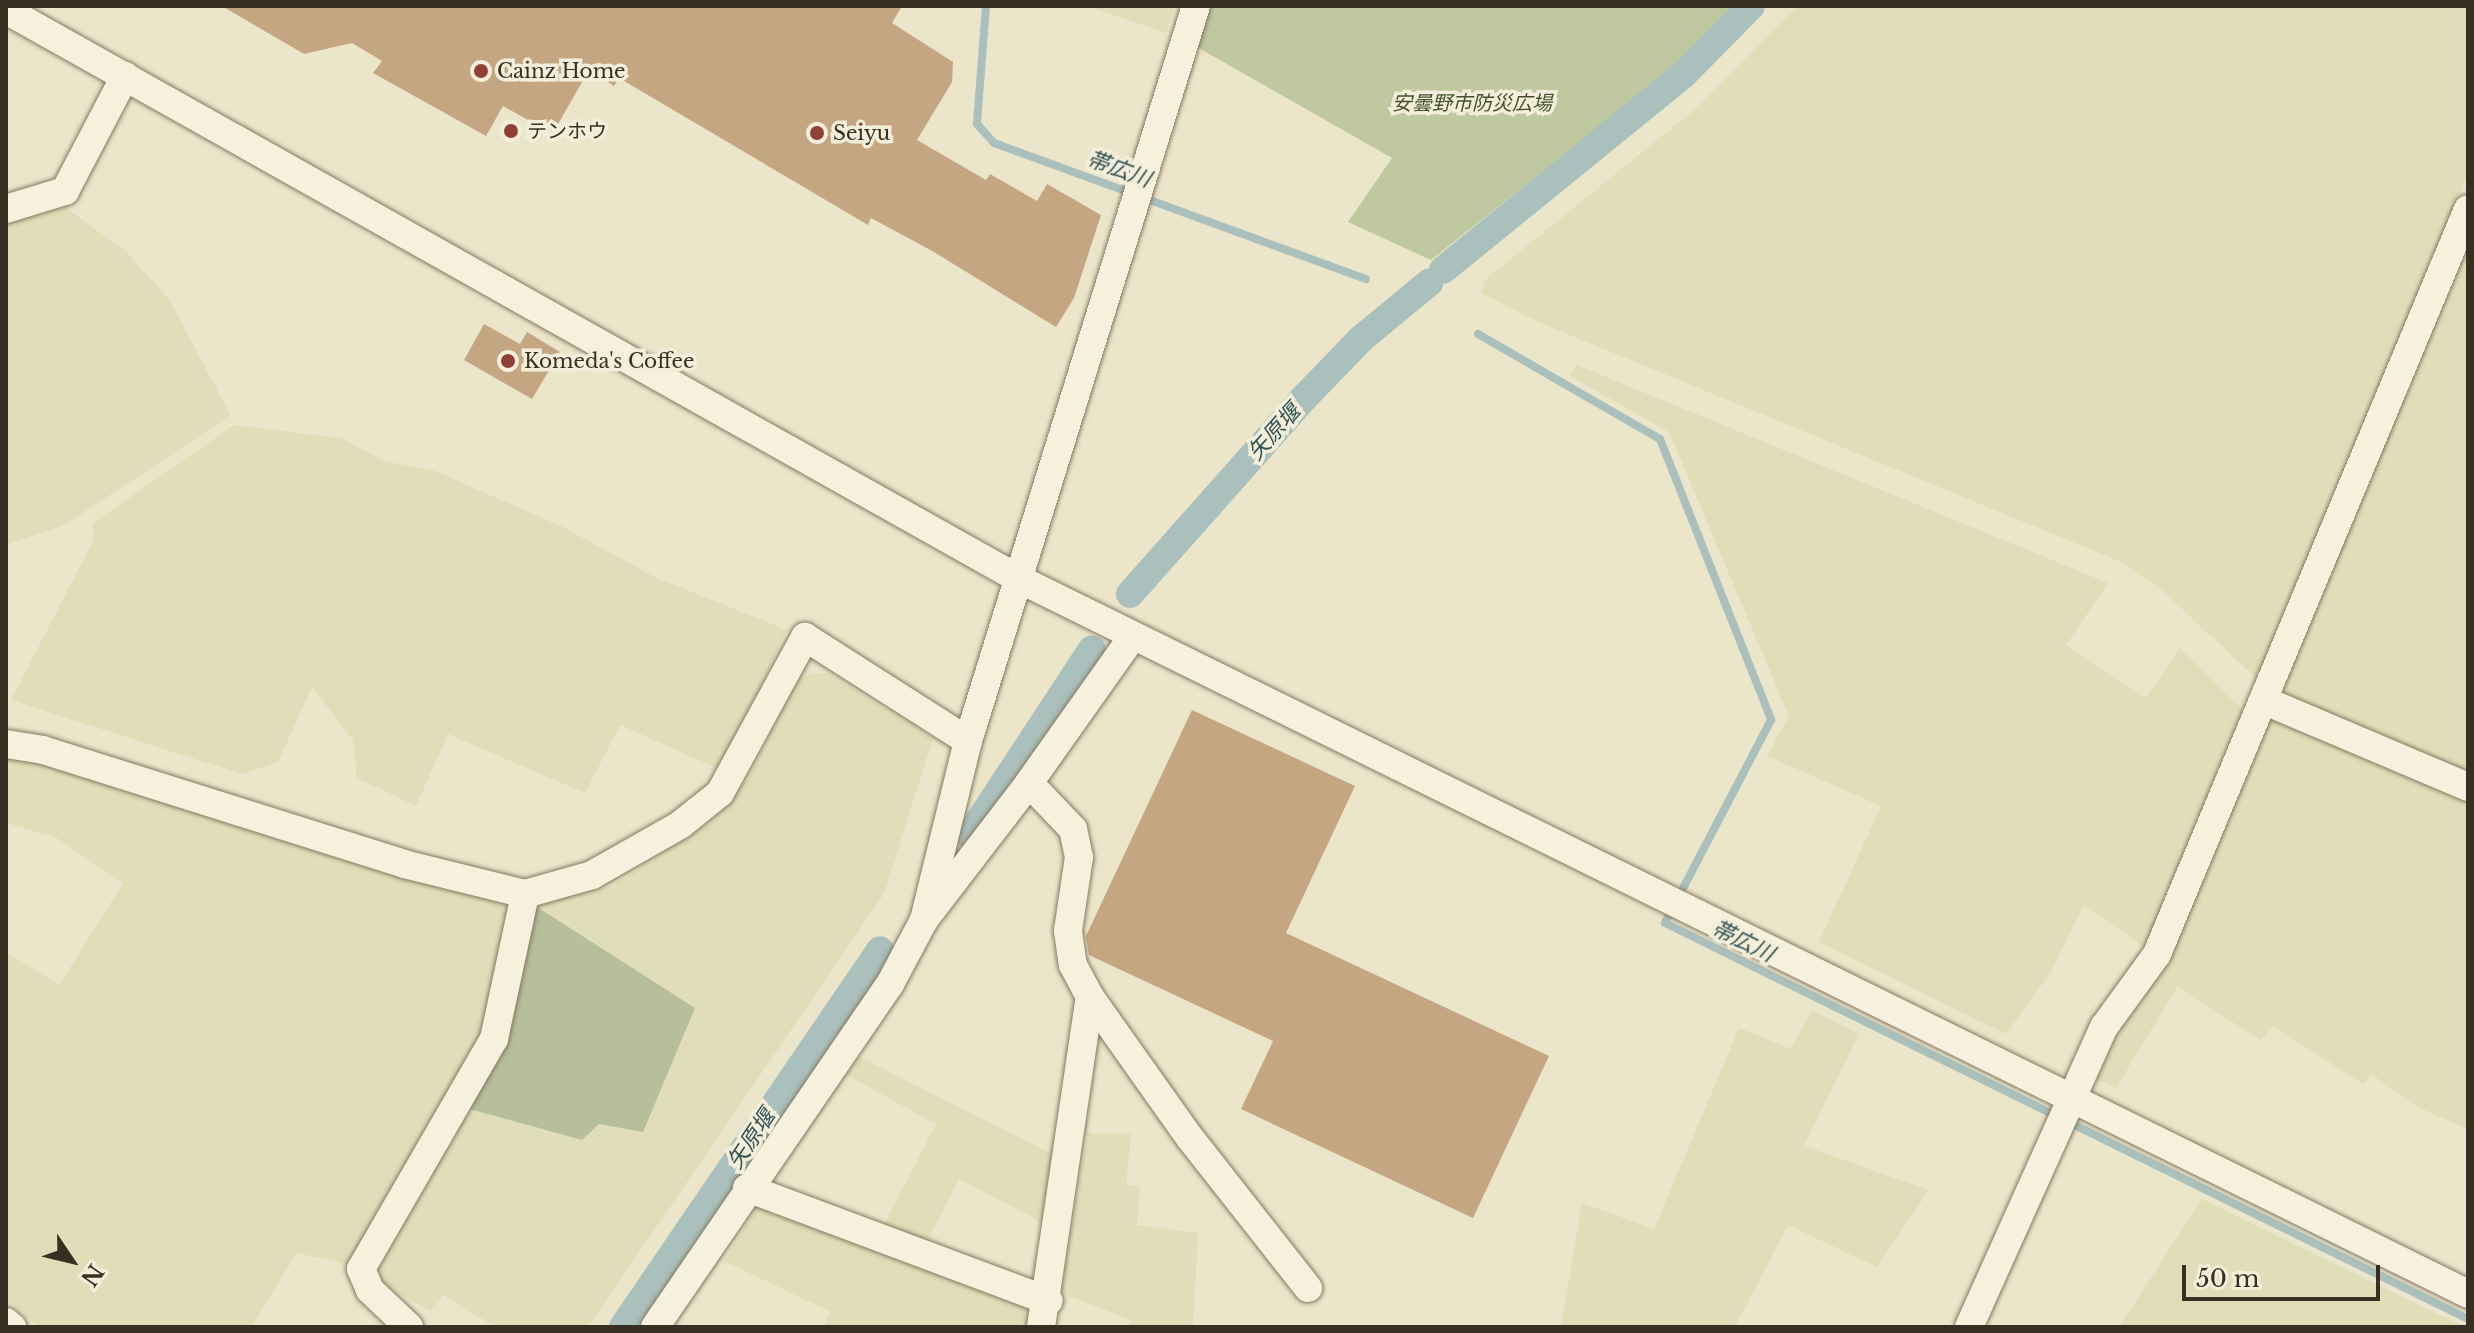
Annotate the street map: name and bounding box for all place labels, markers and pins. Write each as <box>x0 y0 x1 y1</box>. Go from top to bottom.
place label: Cainz Home <box>497 59 626 83</box>
marker: Cainz Home <box>472 62 490 80</box>
place label: テンホウ <box>527 119 607 143</box>
place label: Seiyu <box>833 121 890 145</box>
marker: テンホウ <box>502 122 520 140</box>
marker: Seiyu <box>808 124 826 142</box>
place label: Komeda's Coffee <box>524 349 694 373</box>
marker: Komeda's Coffee <box>499 352 517 370</box>

